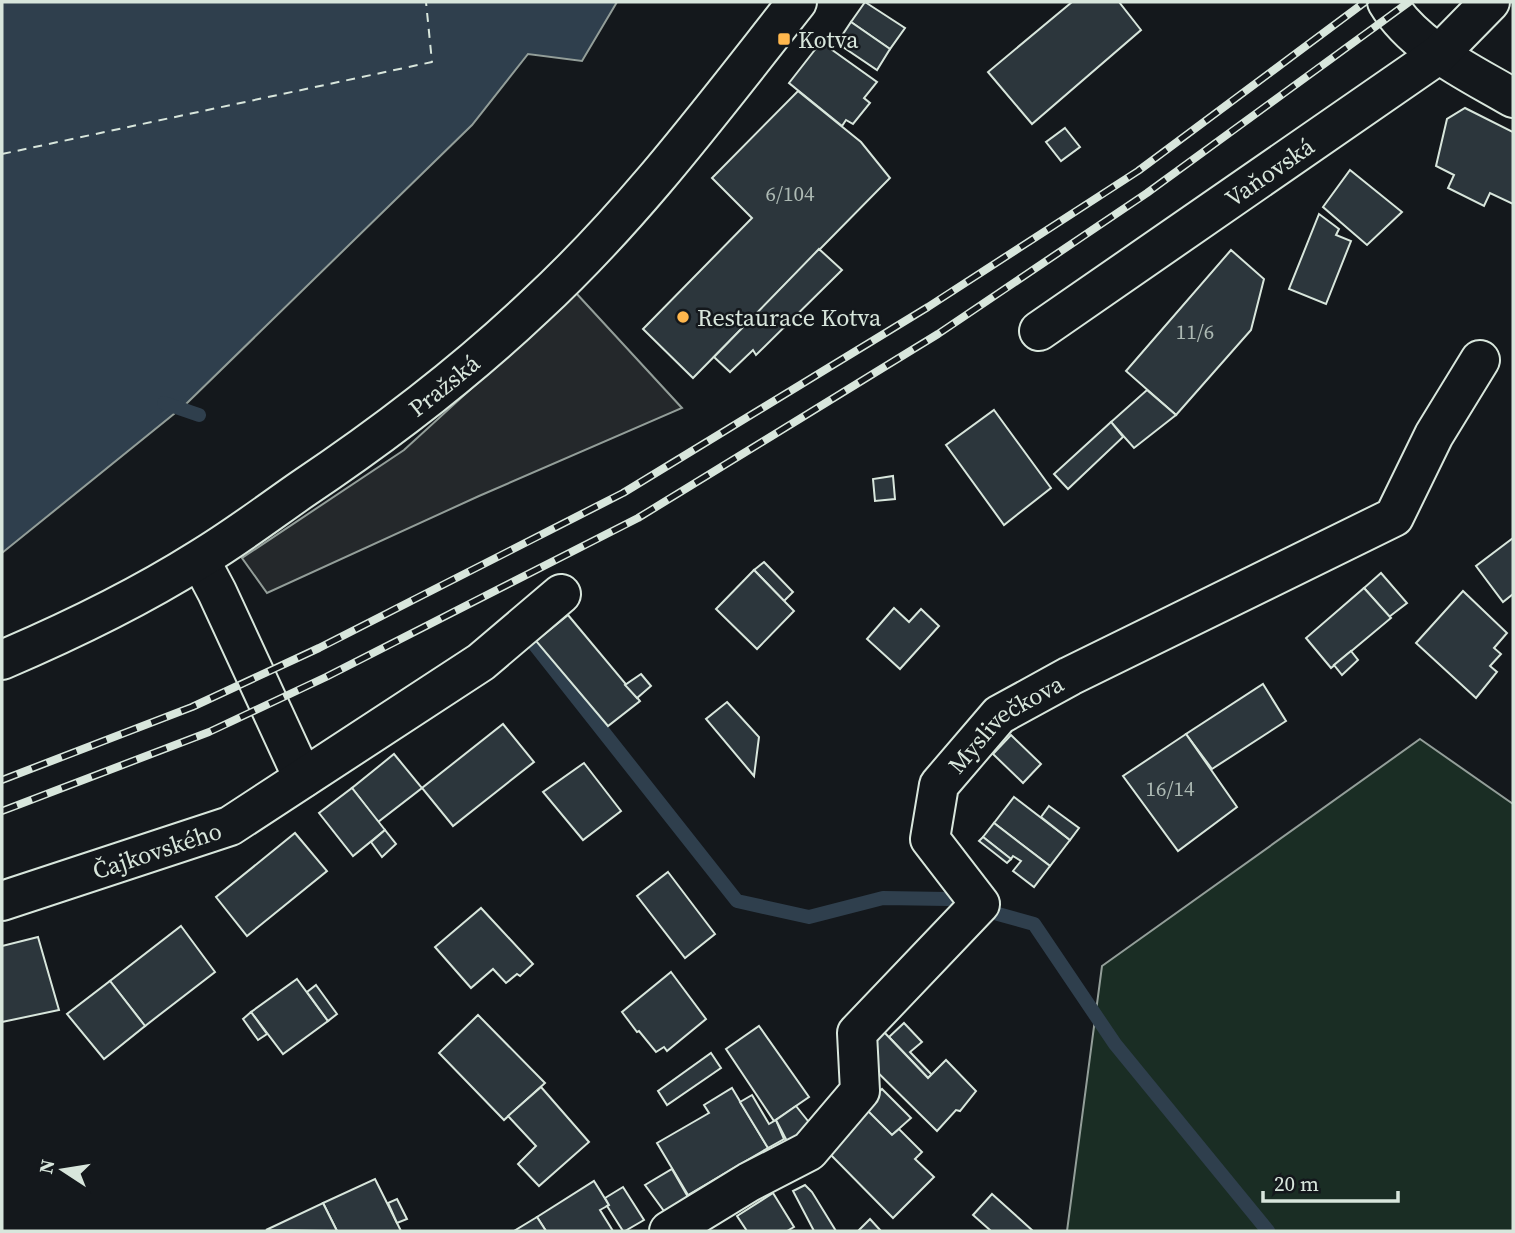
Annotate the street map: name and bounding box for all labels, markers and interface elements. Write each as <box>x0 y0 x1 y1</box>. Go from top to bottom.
place label: Kotva <box>798 23 859 56</box>
marker: Kotva <box>776 31 792 47</box>
street label: Vaňovská <box>1218 129 1321 214</box>
house number: 6/104 <box>766 179 815 208</box>
place label: Restaurace Kotva <box>697 301 882 334</box>
marker: Restaurace Kotva <box>675 309 691 325</box>
house number: 11/6 <box>1176 317 1214 346</box>
street label: Pražská <box>401 346 487 424</box>
street label: Myslivečkova <box>940 666 1070 780</box>
house number: 16/14 <box>1146 774 1195 803</box>
street label: Čajkovského <box>88 813 226 887</box>
north arrow <box>28 1135 98 1205</box>
text: N <box>32 1157 61 1176</box>
scale bar <box>1263 1160 1398 1204</box>
text: 20 m <box>1274 1169 1319 1198</box>

